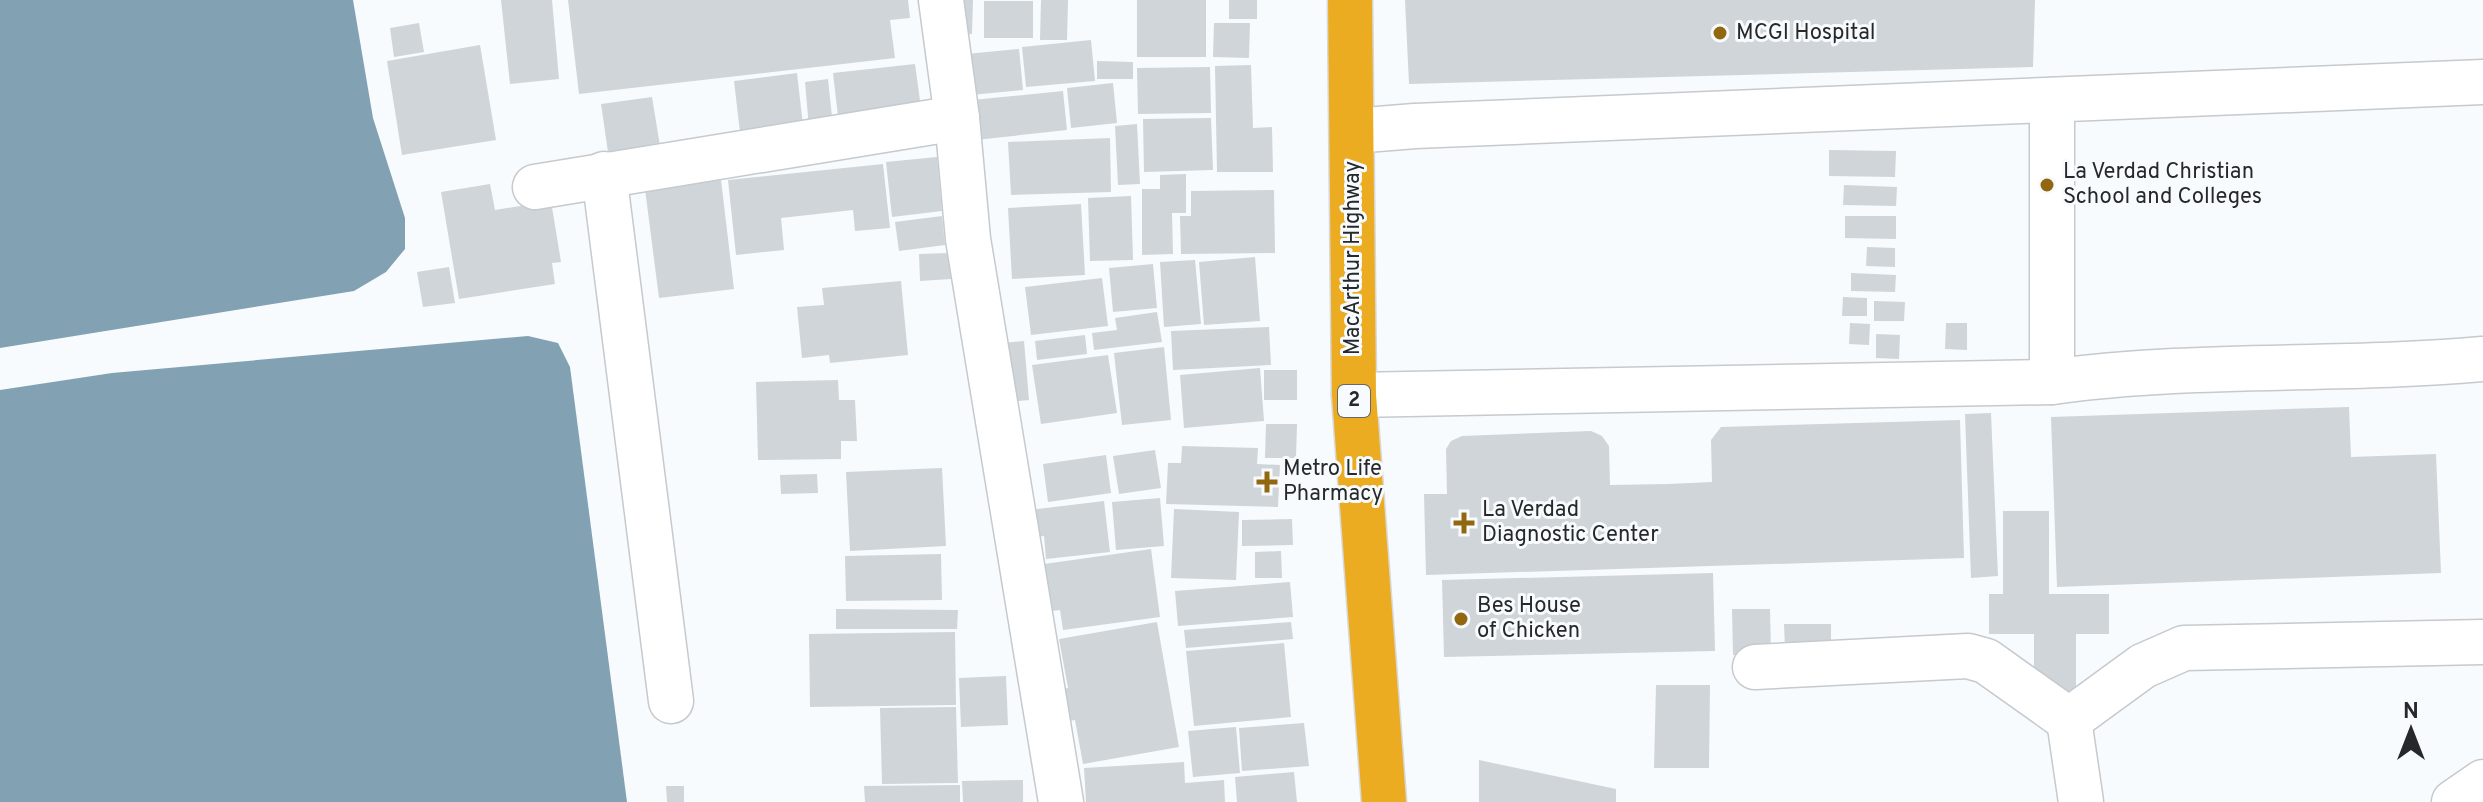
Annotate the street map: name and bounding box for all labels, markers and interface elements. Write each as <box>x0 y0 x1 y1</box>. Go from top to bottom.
place label: MCGI Hospital <box>1736 20 1876 47</box>
marker: MCGI Hospital <box>1711 24 1729 42</box>
place label: La Verdad Christian School and Colleges <box>2063 159 2262 211</box>
street label: MacArthur Highway <box>1340 161 1367 355</box>
marker: La Verdad Christian School and Colleges <box>2038 176 2056 194</box>
road number: 2 <box>1338 385 1370 417</box>
place label: Metro Life Pharmacy <box>1283 456 1383 508</box>
marker: Metro Life Pharmacy <box>1258 473 1276 491</box>
place label: La Verdad Diagnostic Center <box>1482 497 1659 549</box>
marker: La Verdad Diagnostic Center <box>1453 512 1475 534</box>
place label: Bes House of Chicken <box>1477 593 1581 645</box>
marker: Bes House of Chicken <box>1452 610 1470 628</box>
north arrow <box>2371 690 2451 770</box>
text: N <box>2403 699 2419 726</box>

